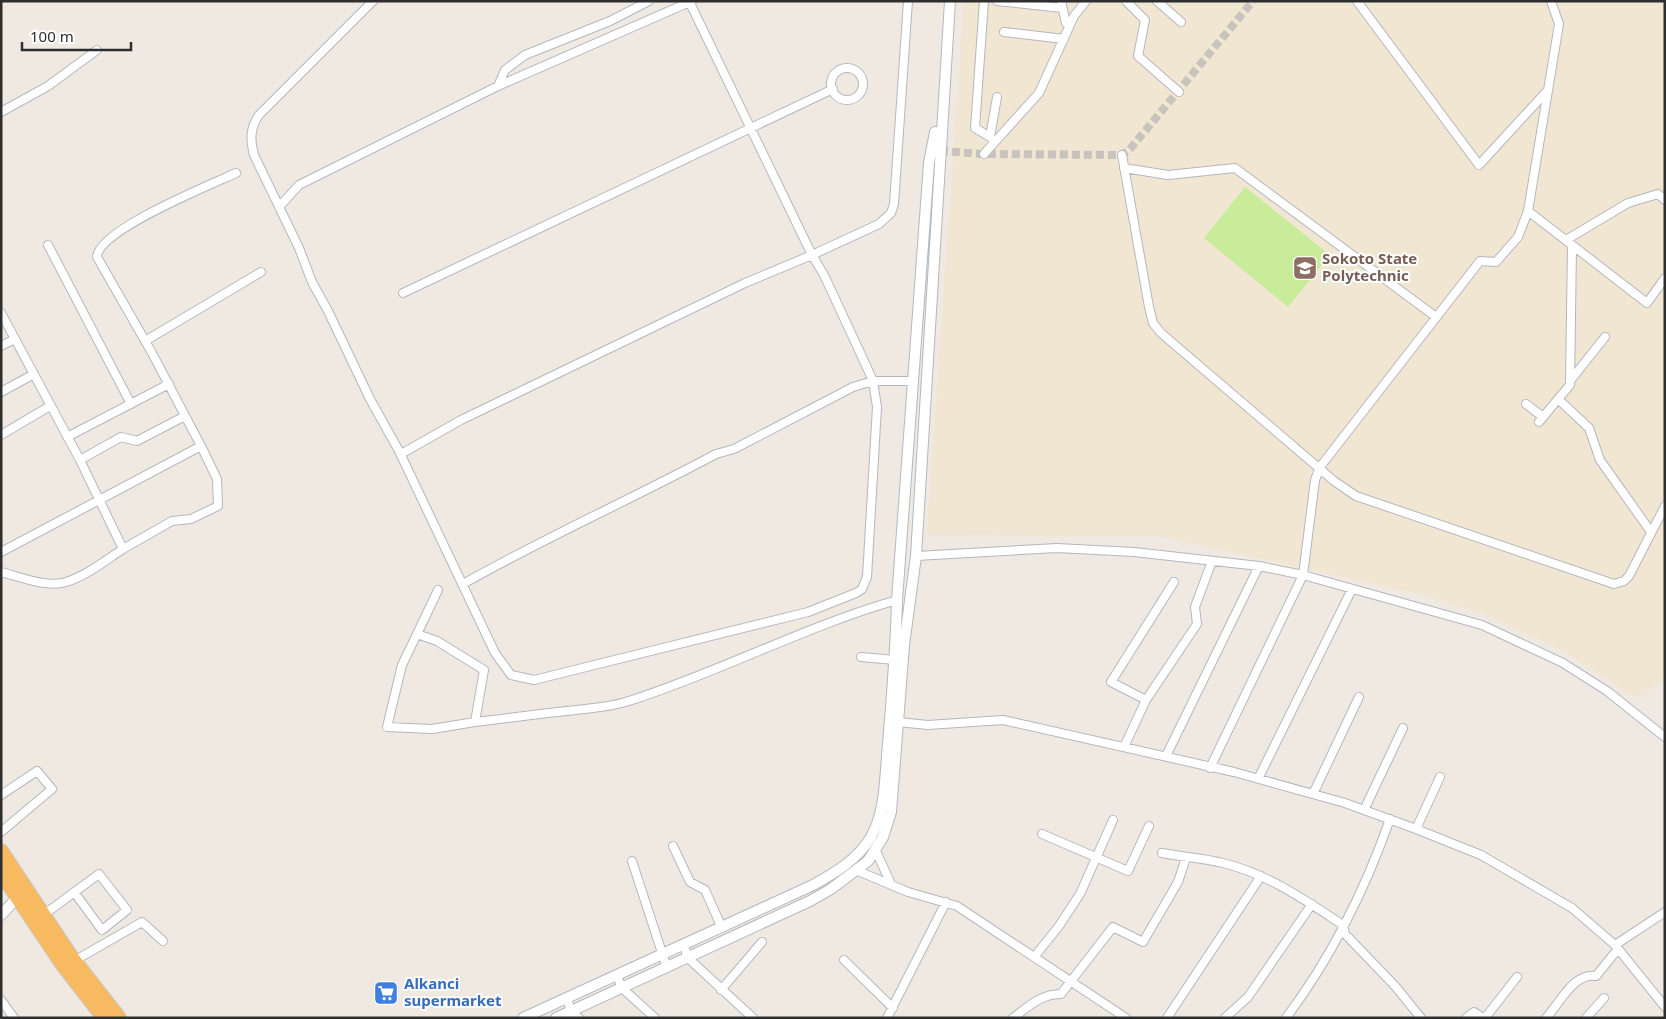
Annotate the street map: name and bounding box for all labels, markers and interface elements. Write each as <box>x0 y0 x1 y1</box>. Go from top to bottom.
scale bar <box>22 20 131 52</box>
text: 100 m <box>30 26 74 46</box>
place label: Sokoto State Polytechnic <box>1322 248 1417 285</box>
school or university icon: Sokoto State Polytechnic <box>1292 255 1318 281</box>
place label: Alkanci supermarket <box>404 973 502 1010</box>
supermarket icon: Alkanci supermarket <box>373 980 399 1006</box>

